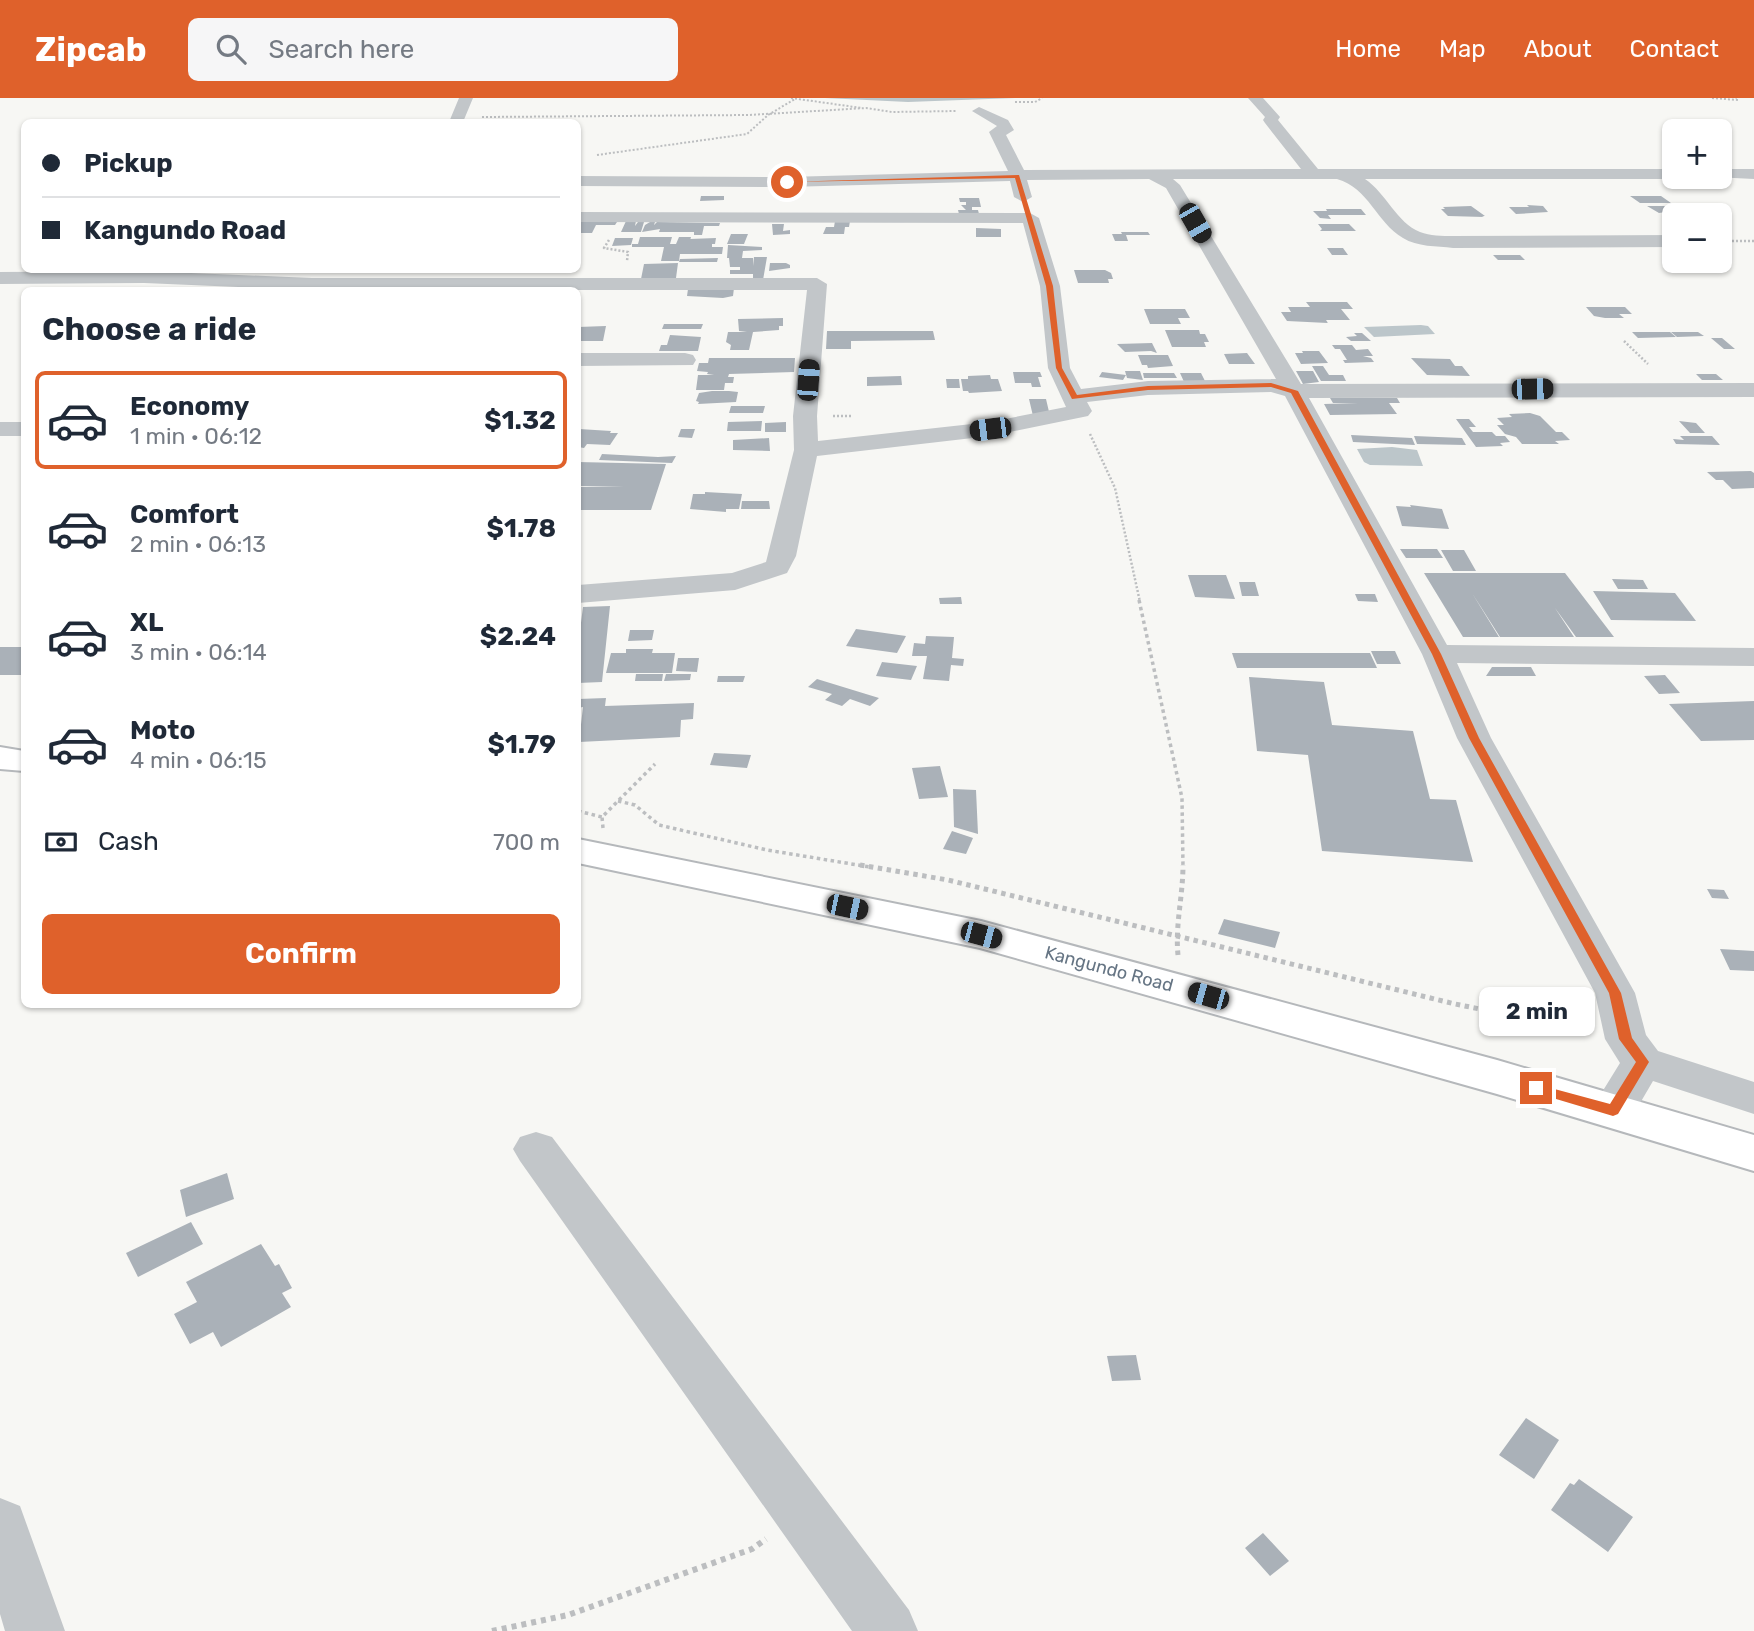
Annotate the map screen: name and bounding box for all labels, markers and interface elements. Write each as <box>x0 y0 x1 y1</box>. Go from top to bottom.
search box <box>188 18 678 81</box>
text: Zipcab <box>35 30 146 69</box>
icon: search <box>212 30 250 68</box>
text: Search here <box>268 34 414 65</box>
text: Home <box>1335 35 1401 63</box>
text: Map <box>1439 35 1486 63</box>
text: About <box>1524 35 1592 63</box>
text: Contact <box>1630 35 1719 63</box>
map controls <box>1662 119 1732 273</box>
button: + <box>1662 119 1732 189</box>
text: Pickup <box>84 148 173 179</box>
route start <box>771 166 803 198</box>
car <box>1176 200 1215 246</box>
button: − <box>1662 203 1732 273</box>
text: Kangundo Road <box>84 215 286 246</box>
text: Choose a ride <box>42 310 256 348</box>
car <box>797 358 820 402</box>
car <box>1511 378 1554 400</box>
icon: car <box>46 389 109 452</box>
text: Economy <box>130 391 249 422</box>
text: $1.32 <box>484 405 556 436</box>
car <box>968 416 1013 442</box>
text: 1 min · 06:12 <box>130 422 262 450</box>
icon: car <box>46 497 109 560</box>
text: Comfort <box>130 499 239 530</box>
text: $1.78 <box>487 513 556 544</box>
text: 2 min · 06:13 <box>130 530 266 558</box>
icon: car <box>46 605 109 668</box>
text: XL <box>130 607 163 638</box>
text: $2.24 <box>480 621 556 652</box>
text: 3 min · 06:14 <box>130 638 267 666</box>
icon: car <box>46 713 109 776</box>
text: Moto <box>130 715 195 746</box>
text: $1.79 <box>488 729 556 760</box>
text: 4 min · 06:15 <box>130 746 267 774</box>
icon: cash <box>42 823 80 861</box>
text: Cash <box>98 826 159 857</box>
text: 700 m <box>493 828 560 856</box>
car <box>825 892 870 922</box>
button: Confirm <box>42 914 560 994</box>
car <box>958 919 1005 951</box>
street label: Kangundo Road <box>1042 941 1176 997</box>
car <box>1185 980 1232 1012</box>
callout: 2 min <box>1478 986 1594 1035</box>
text: 2 min <box>1506 997 1568 1025</box>
route end <box>1520 1072 1552 1104</box>

